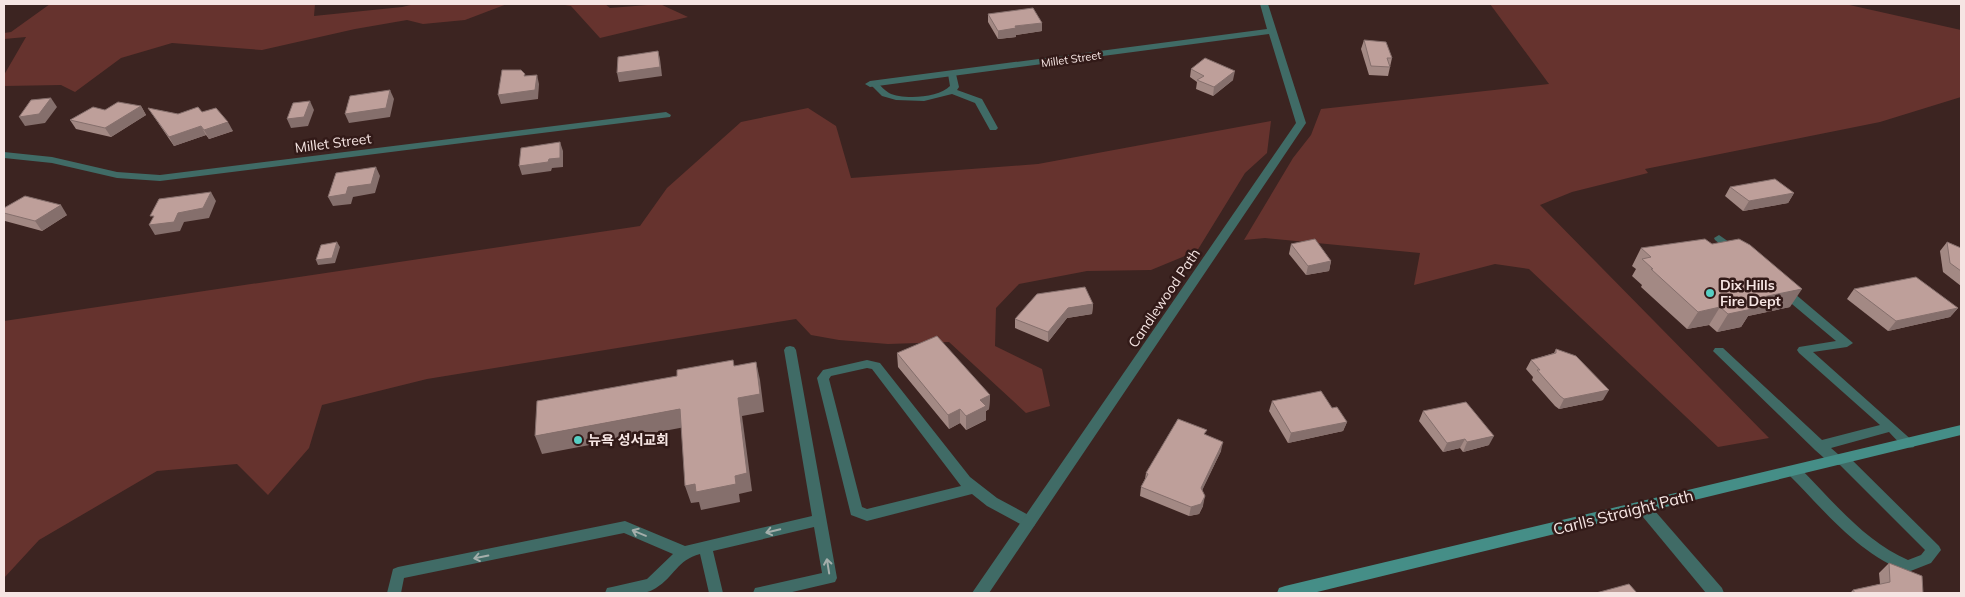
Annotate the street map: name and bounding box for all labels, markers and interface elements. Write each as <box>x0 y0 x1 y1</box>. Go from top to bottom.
street label: Millet Street <box>1040 48 1102 70</box>
street label: Millet Street <box>294 129 372 157</box>
street label: Candlewood Path <box>1124 245 1204 351</box>
place label: Dix Hills Fire Dept <box>1720 276 1782 310</box>
marker: Dix Hills Fire Dept <box>1704 287 1716 299</box>
place label: 뉴욕 성서교회 <box>588 431 669 449</box>
marker: 뉴욕 성서교회 <box>572 434 584 446</box>
street label: Carlls Straight Path <box>1551 485 1695 539</box>
one-way arrow <box>765 527 781 536</box>
one-way arrow <box>632 528 647 538</box>
one-way arrow <box>473 552 489 562</box>
one-way arrow <box>823 558 833 574</box>

